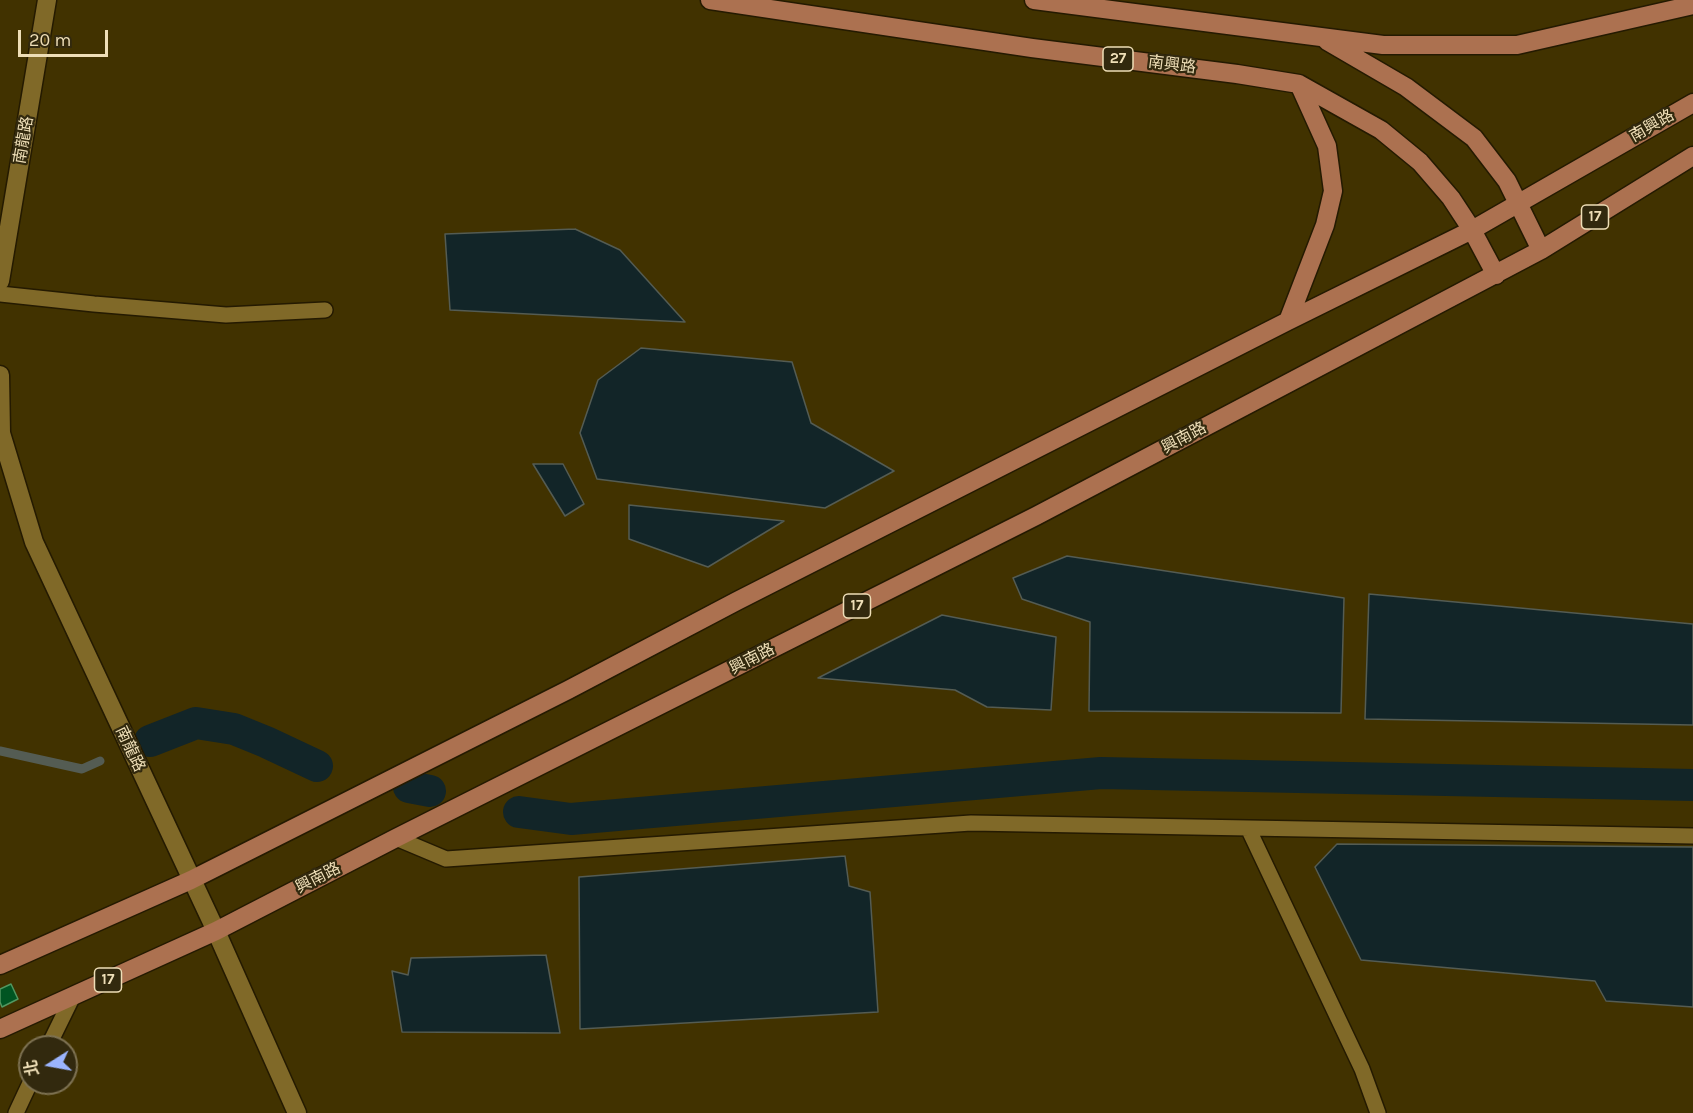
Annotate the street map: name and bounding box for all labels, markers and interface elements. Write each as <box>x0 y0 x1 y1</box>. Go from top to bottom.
scale bar <box>21 18 111 56</box>
text: 20 m <box>29 29 71 51</box>
road number: 27 <box>1103 47 1133 71</box>
street label: 南興路 <box>1147 53 1197 77</box>
street label: 南興路 <box>1626 106 1678 146</box>
street label: 南龍路 <box>10 115 38 165</box>
road number: 17 <box>1582 205 1608 229</box>
street label: 興南路 <box>1158 418 1210 458</box>
road number: 17 <box>844 594 870 618</box>
street label: 興南路 <box>726 640 778 678</box>
street label: 南龍路 <box>111 723 149 775</box>
street label: 興南路 <box>292 859 344 897</box>
road number: 17 <box>94 968 122 992</box>
north arrow <box>18 1035 78 1095</box>
text: 北 <box>21 1058 43 1078</box>

